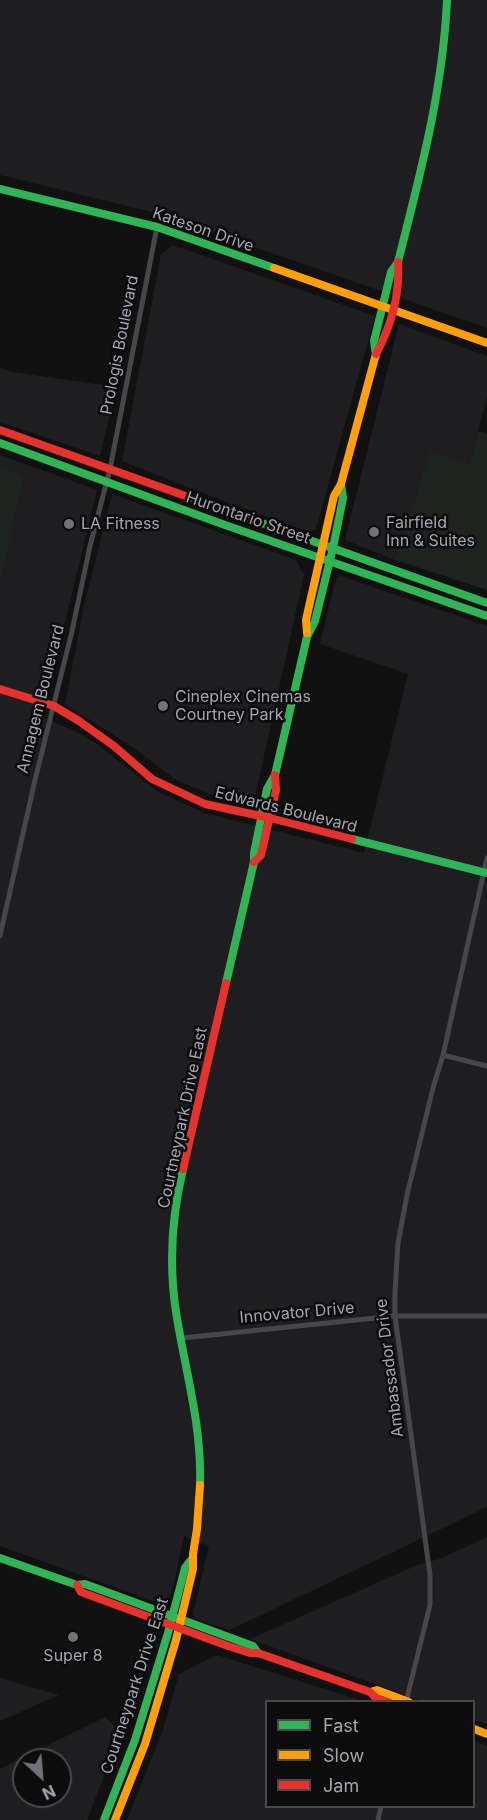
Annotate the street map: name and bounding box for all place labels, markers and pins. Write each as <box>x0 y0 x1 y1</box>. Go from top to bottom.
place label: Fairfield Inn & Suites <box>386 513 475 551</box>
place label: LA Fitness <box>81 514 160 534</box>
marker: LA Fitness <box>62 517 76 531</box>
marker: Fairfield Inn & Suites <box>367 525 381 539</box>
place label: Cineplex Cinemas Courtney Park <box>175 687 311 725</box>
marker: Cineplex Cinemas Courtney Park <box>156 699 170 713</box>
marker: Super 8 <box>66 1630 80 1644</box>
place label: Super 8 <box>43 1646 103 1666</box>

